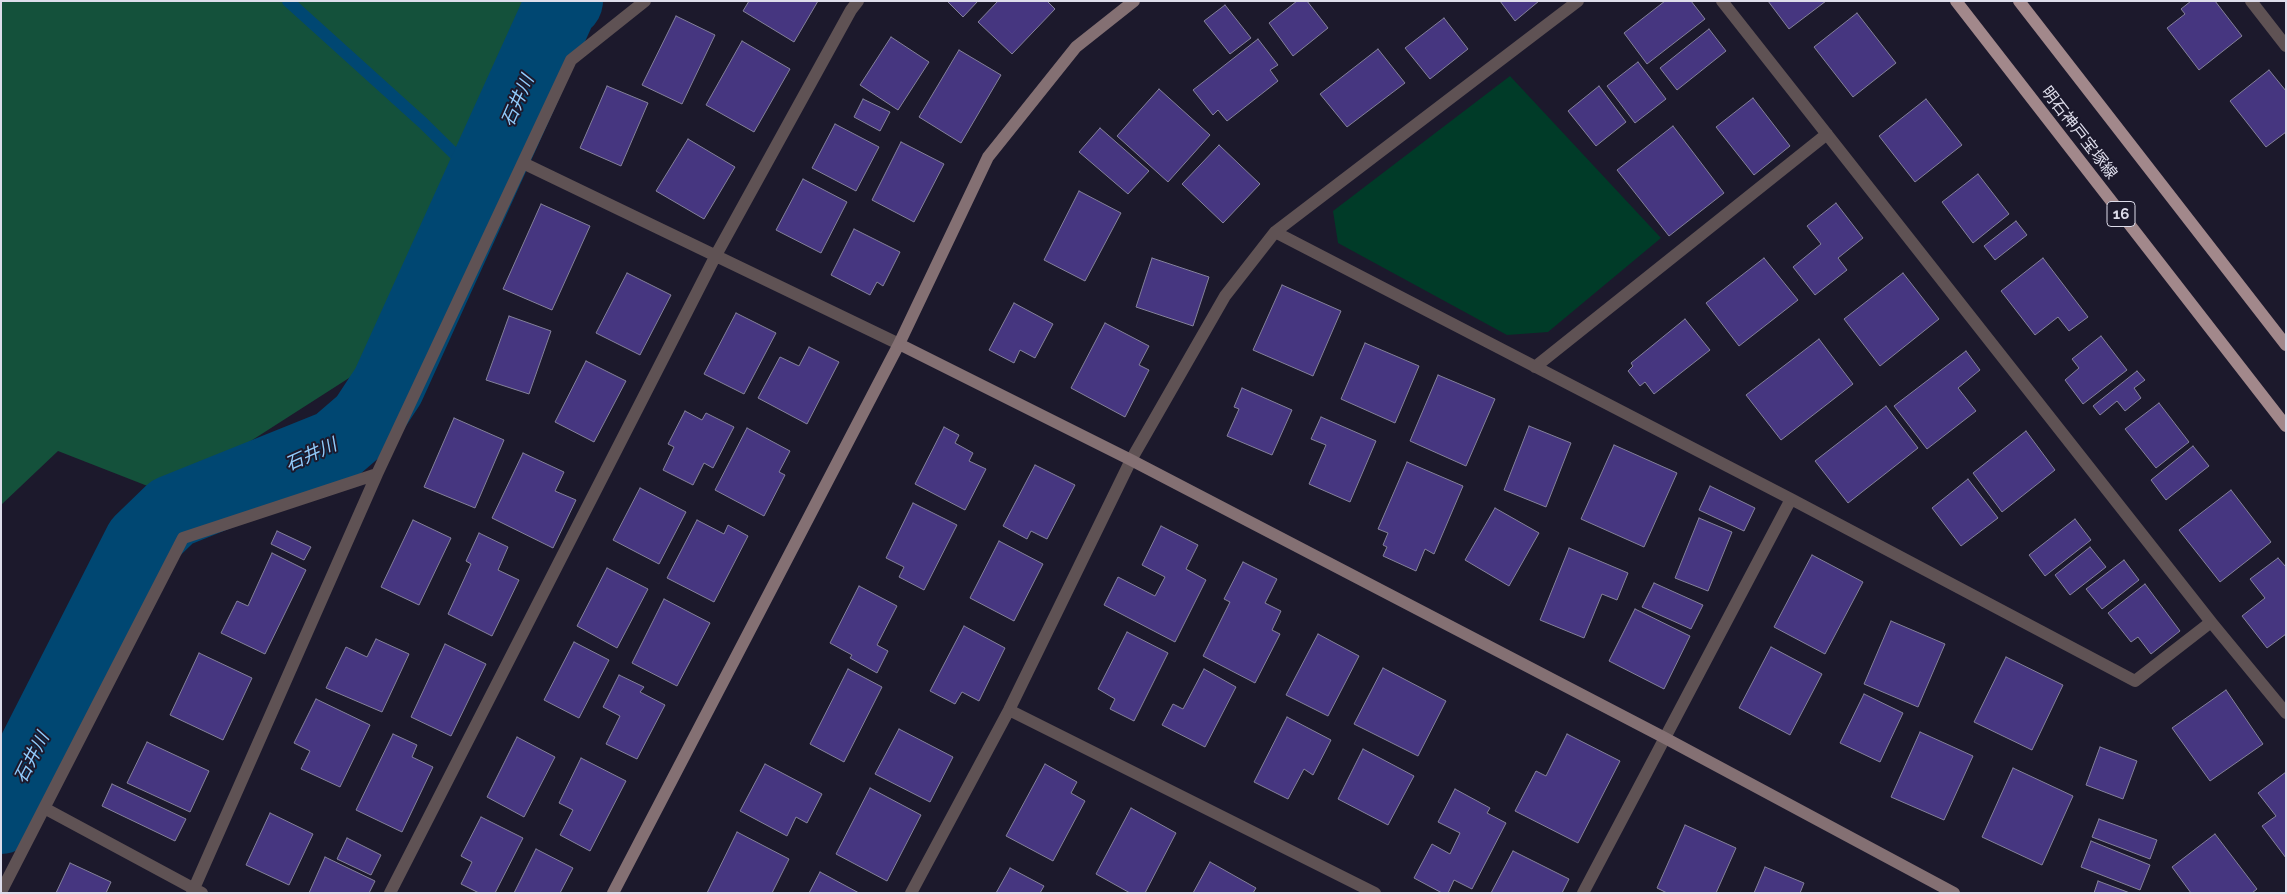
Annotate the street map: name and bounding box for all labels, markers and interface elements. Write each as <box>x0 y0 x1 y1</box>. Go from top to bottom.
water label: 石井川 <box>497 72 539 130</box>
street label: 明石神戸宝塚線 <box>2037 83 2121 183</box>
road number: 16 <box>2107 202 2135 226</box>
water label: 石井川 <box>282 434 340 476</box>
water label: 石井川 <box>10 729 54 787</box>

